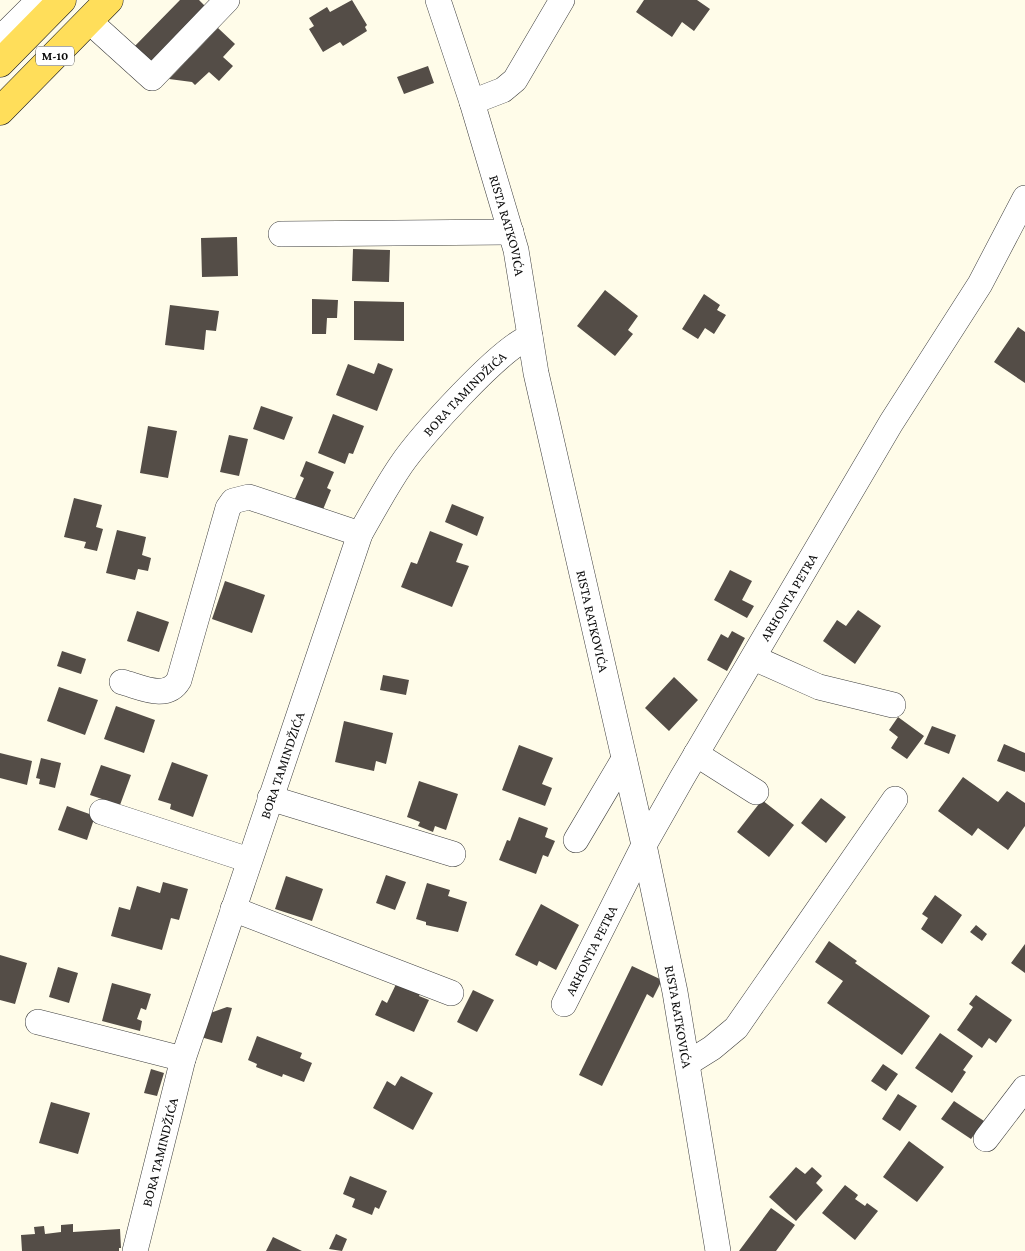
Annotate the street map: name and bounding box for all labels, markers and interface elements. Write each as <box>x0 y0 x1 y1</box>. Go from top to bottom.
road number: M-10 <box>36 46 74 66</box>
street label: RISTA RATKOVIĆA <box>486 173 528 277</box>
street label: BORA TAMINDŽIĆA <box>420 348 509 439</box>
street label: ARHONTA PETRA <box>757 550 821 644</box>
street label: RISTA RATKOVIĆA <box>573 569 612 674</box>
street label: BORA TAMINDŽIĆA <box>257 709 308 821</box>
street label: ARHONTA PETRA <box>562 903 620 998</box>
street label: RISTA RATKOVIĆA <box>662 964 696 1069</box>
street label: BORA TAMINDŽIĆA <box>138 1096 181 1208</box>

